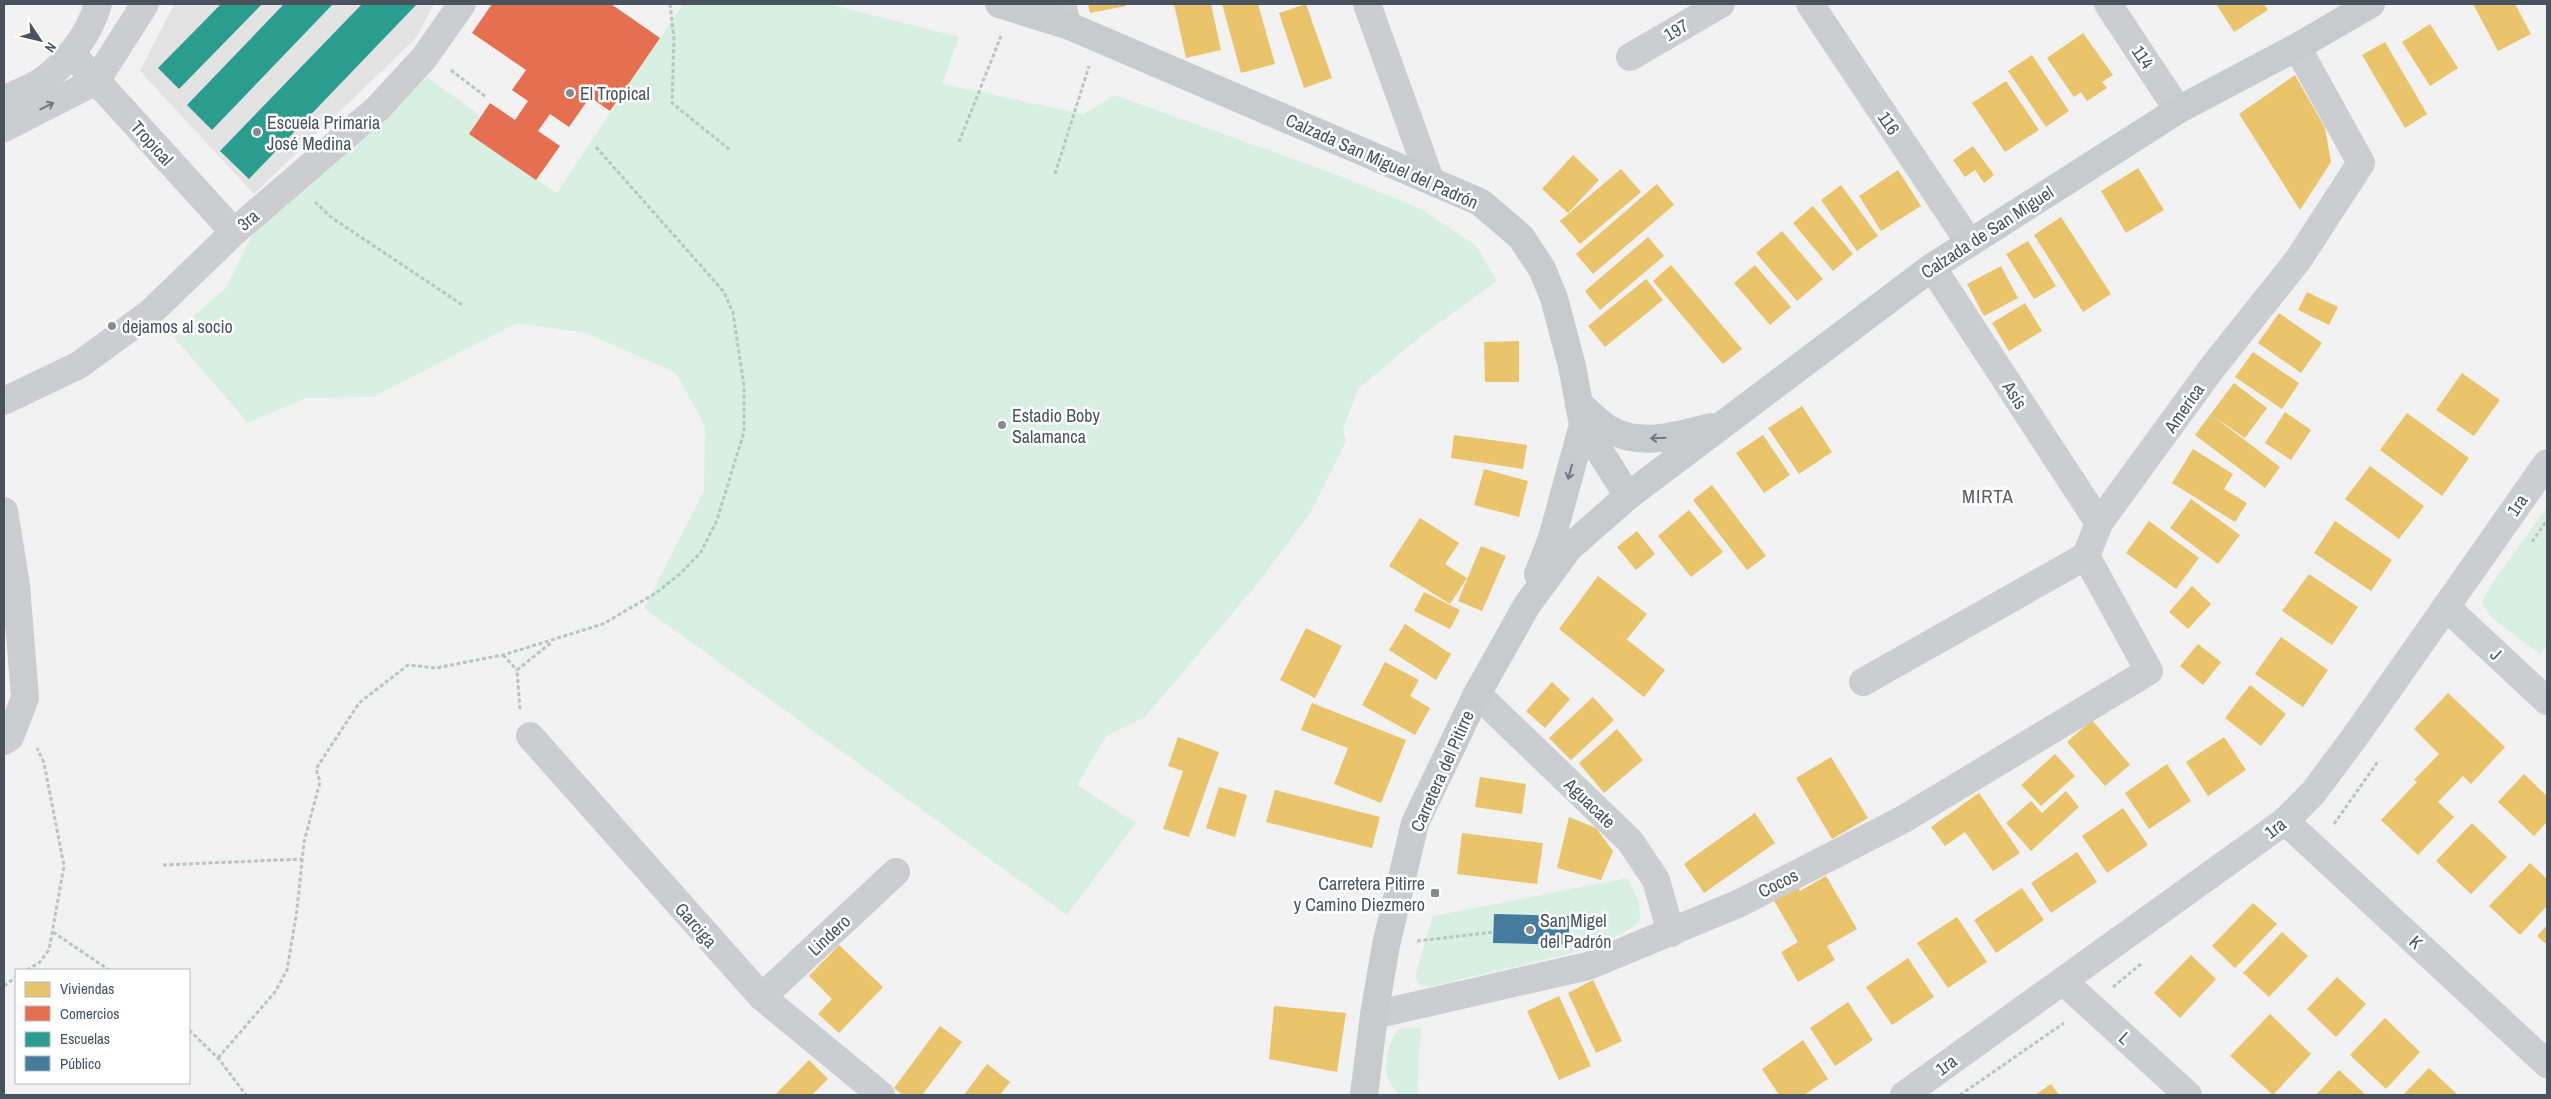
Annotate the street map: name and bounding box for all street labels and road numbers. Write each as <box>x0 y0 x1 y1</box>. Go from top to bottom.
street label: 197 <box>1659 13 1693 47</box>
street label: 114 <box>2126 40 2160 74</box>
street label: 116 <box>1872 106 1906 140</box>
street label: Calzada San Miguel del Padrón <box>1282 107 1482 215</box>
street label: Tropical <box>125 115 179 171</box>
street label: Calzada de San Miguel <box>1916 180 2058 284</box>
street label: 3ra <box>232 204 264 236</box>
street label: Asís <box>1996 375 2033 414</box>
street label: America <box>2157 378 2210 439</box>
street label: 1ra <box>2501 489 2533 521</box>
street label: J <box>2485 642 2507 666</box>
street label: Carretera del Pitirre <box>1404 706 1480 836</box>
street label: Aguacate <box>1558 772 1621 834</box>
street label: 1ra <box>2259 812 2291 844</box>
street label: Cocos <box>1754 862 1802 904</box>
street label: Garciga <box>669 897 723 953</box>
street label: Lindero <box>802 909 856 961</box>
street label: K <box>2404 929 2428 955</box>
street label: L <box>2114 1026 2136 1050</box>
street label: 1ra <box>1930 1049 1962 1081</box>

